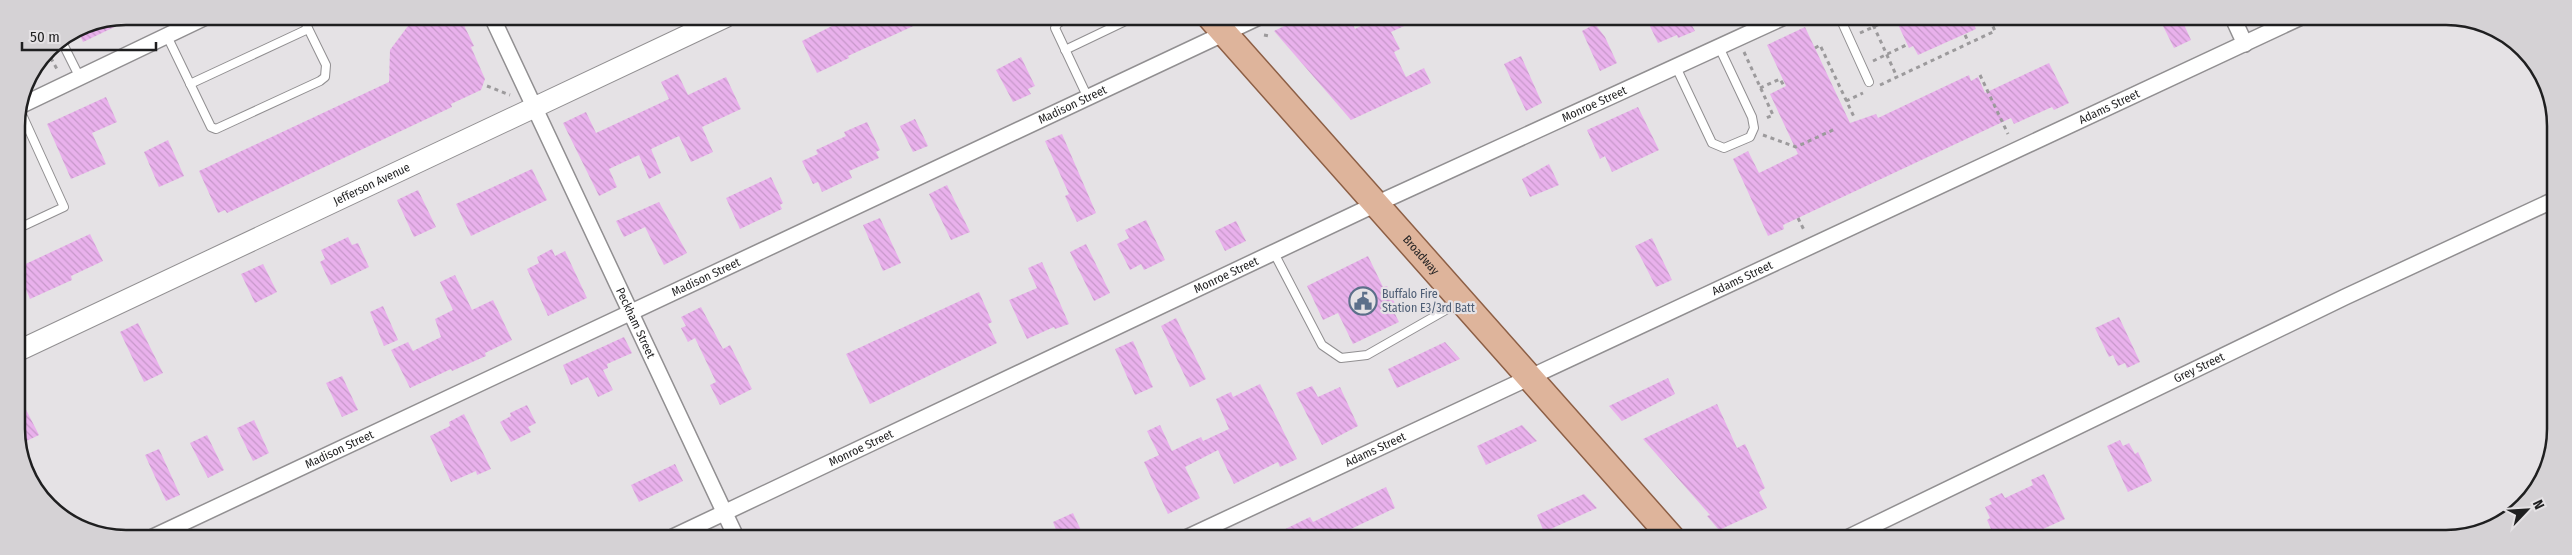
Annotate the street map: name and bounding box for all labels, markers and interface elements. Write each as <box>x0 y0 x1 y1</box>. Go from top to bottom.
scale bar <box>22 20 156 52</box>
text: 50 m <box>30 28 60 46</box>
street label: Madison Street <box>1036 83 1109 127</box>
street label: Monroe Street <box>1560 83 1629 125</box>
street label: Adams Street <box>2077 86 2142 127</box>
street label: Jefferson Avenue <box>331 160 412 208</box>
street label: Broadway <box>1400 232 1442 278</box>
street label: Monroe Street <box>1192 254 1261 296</box>
street label: Madison Street <box>669 255 742 299</box>
street label: Adams Street <box>1710 258 1775 298</box>
street label: Peckham Street <box>613 285 658 361</box>
public building icon: Buffalo Fire Station E3/3rd Batt <box>1348 286 1378 316</box>
place label: Buffalo Fire Station E3/3rd Batt <box>1382 287 1475 315</box>
street label: Grey Street <box>2171 350 2227 386</box>
street label: Madison Street <box>303 427 376 471</box>
street label: Monroe Street <box>826 427 896 469</box>
street label: Adams Street <box>1343 429 1408 470</box>
north arrow <box>2502 485 2552 535</box>
text: N <box>2529 497 2548 512</box>

